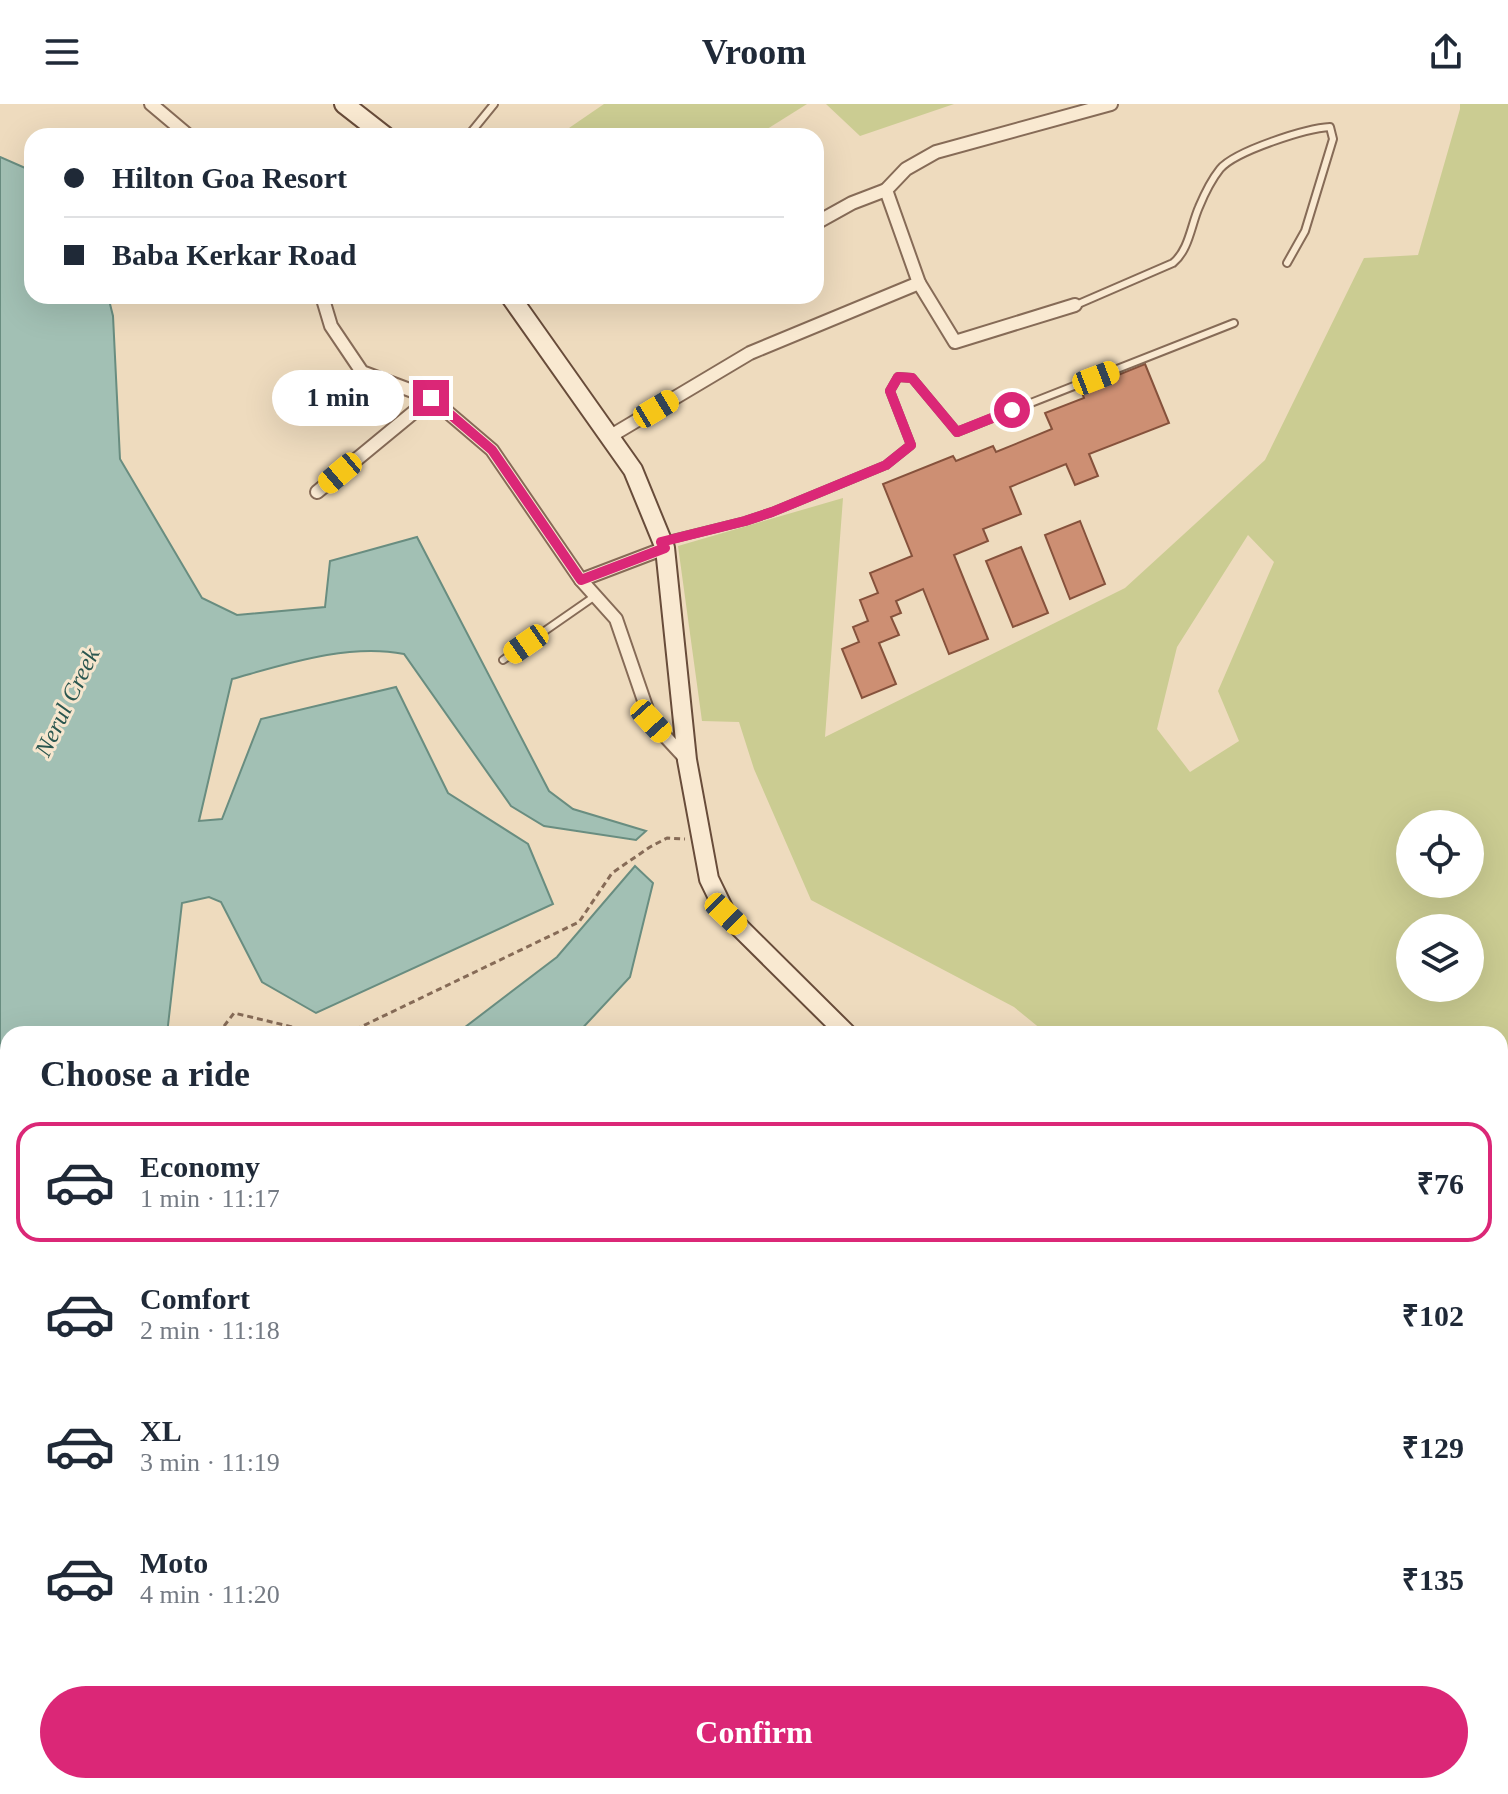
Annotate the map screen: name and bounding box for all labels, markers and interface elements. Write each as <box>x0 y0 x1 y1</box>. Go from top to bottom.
icon: menu <box>40 30 84 74</box>
icon: share <box>1424 30 1468 74</box>
text: Vroom <box>702 32 806 72</box>
text: Hilton Goa Resort <box>112 161 347 194</box>
text: Baba Kerkar Road <box>112 238 356 271</box>
car <box>1069 358 1123 398</box>
callout: 1 min <box>271 370 403 426</box>
route end <box>413 380 449 416</box>
text: 1 min <box>307 383 369 412</box>
car <box>629 386 683 432</box>
route start <box>994 392 1030 428</box>
car <box>314 448 366 498</box>
car <box>499 620 553 668</box>
water label: Nerul Creek <box>29 643 104 761</box>
car <box>626 695 676 747</box>
map controls <box>1396 810 1484 1002</box>
button: locate <box>1396 810 1484 898</box>
car <box>700 889 752 939</box>
button: layers <box>1396 914 1484 1002</box>
text: Choose a ride <box>40 1054 250 1094</box>
icon: car <box>44 1146 116 1218</box>
text: Economy <box>140 1150 260 1183</box>
text: ₹76 <box>1417 1167 1464 1200</box>
text: 1 min · 11:17 <box>140 1184 280 1213</box>
icon: car <box>44 1278 116 1350</box>
text: Comfort <box>140 1282 250 1315</box>
text: ₹102 <box>1402 1299 1464 1332</box>
text: 2 min · 11:18 <box>140 1316 280 1345</box>
icon: car <box>44 1410 116 1482</box>
text: XL <box>140 1414 182 1447</box>
text: ₹129 <box>1402 1431 1464 1464</box>
text: 3 min · 11:19 <box>140 1448 280 1477</box>
icon: car <box>44 1542 116 1614</box>
text: Moto <box>140 1546 208 1579</box>
text: ₹135 <box>1402 1563 1464 1596</box>
text: 4 min · 11:20 <box>140 1580 280 1609</box>
button: Confirm <box>40 1686 1468 1778</box>

